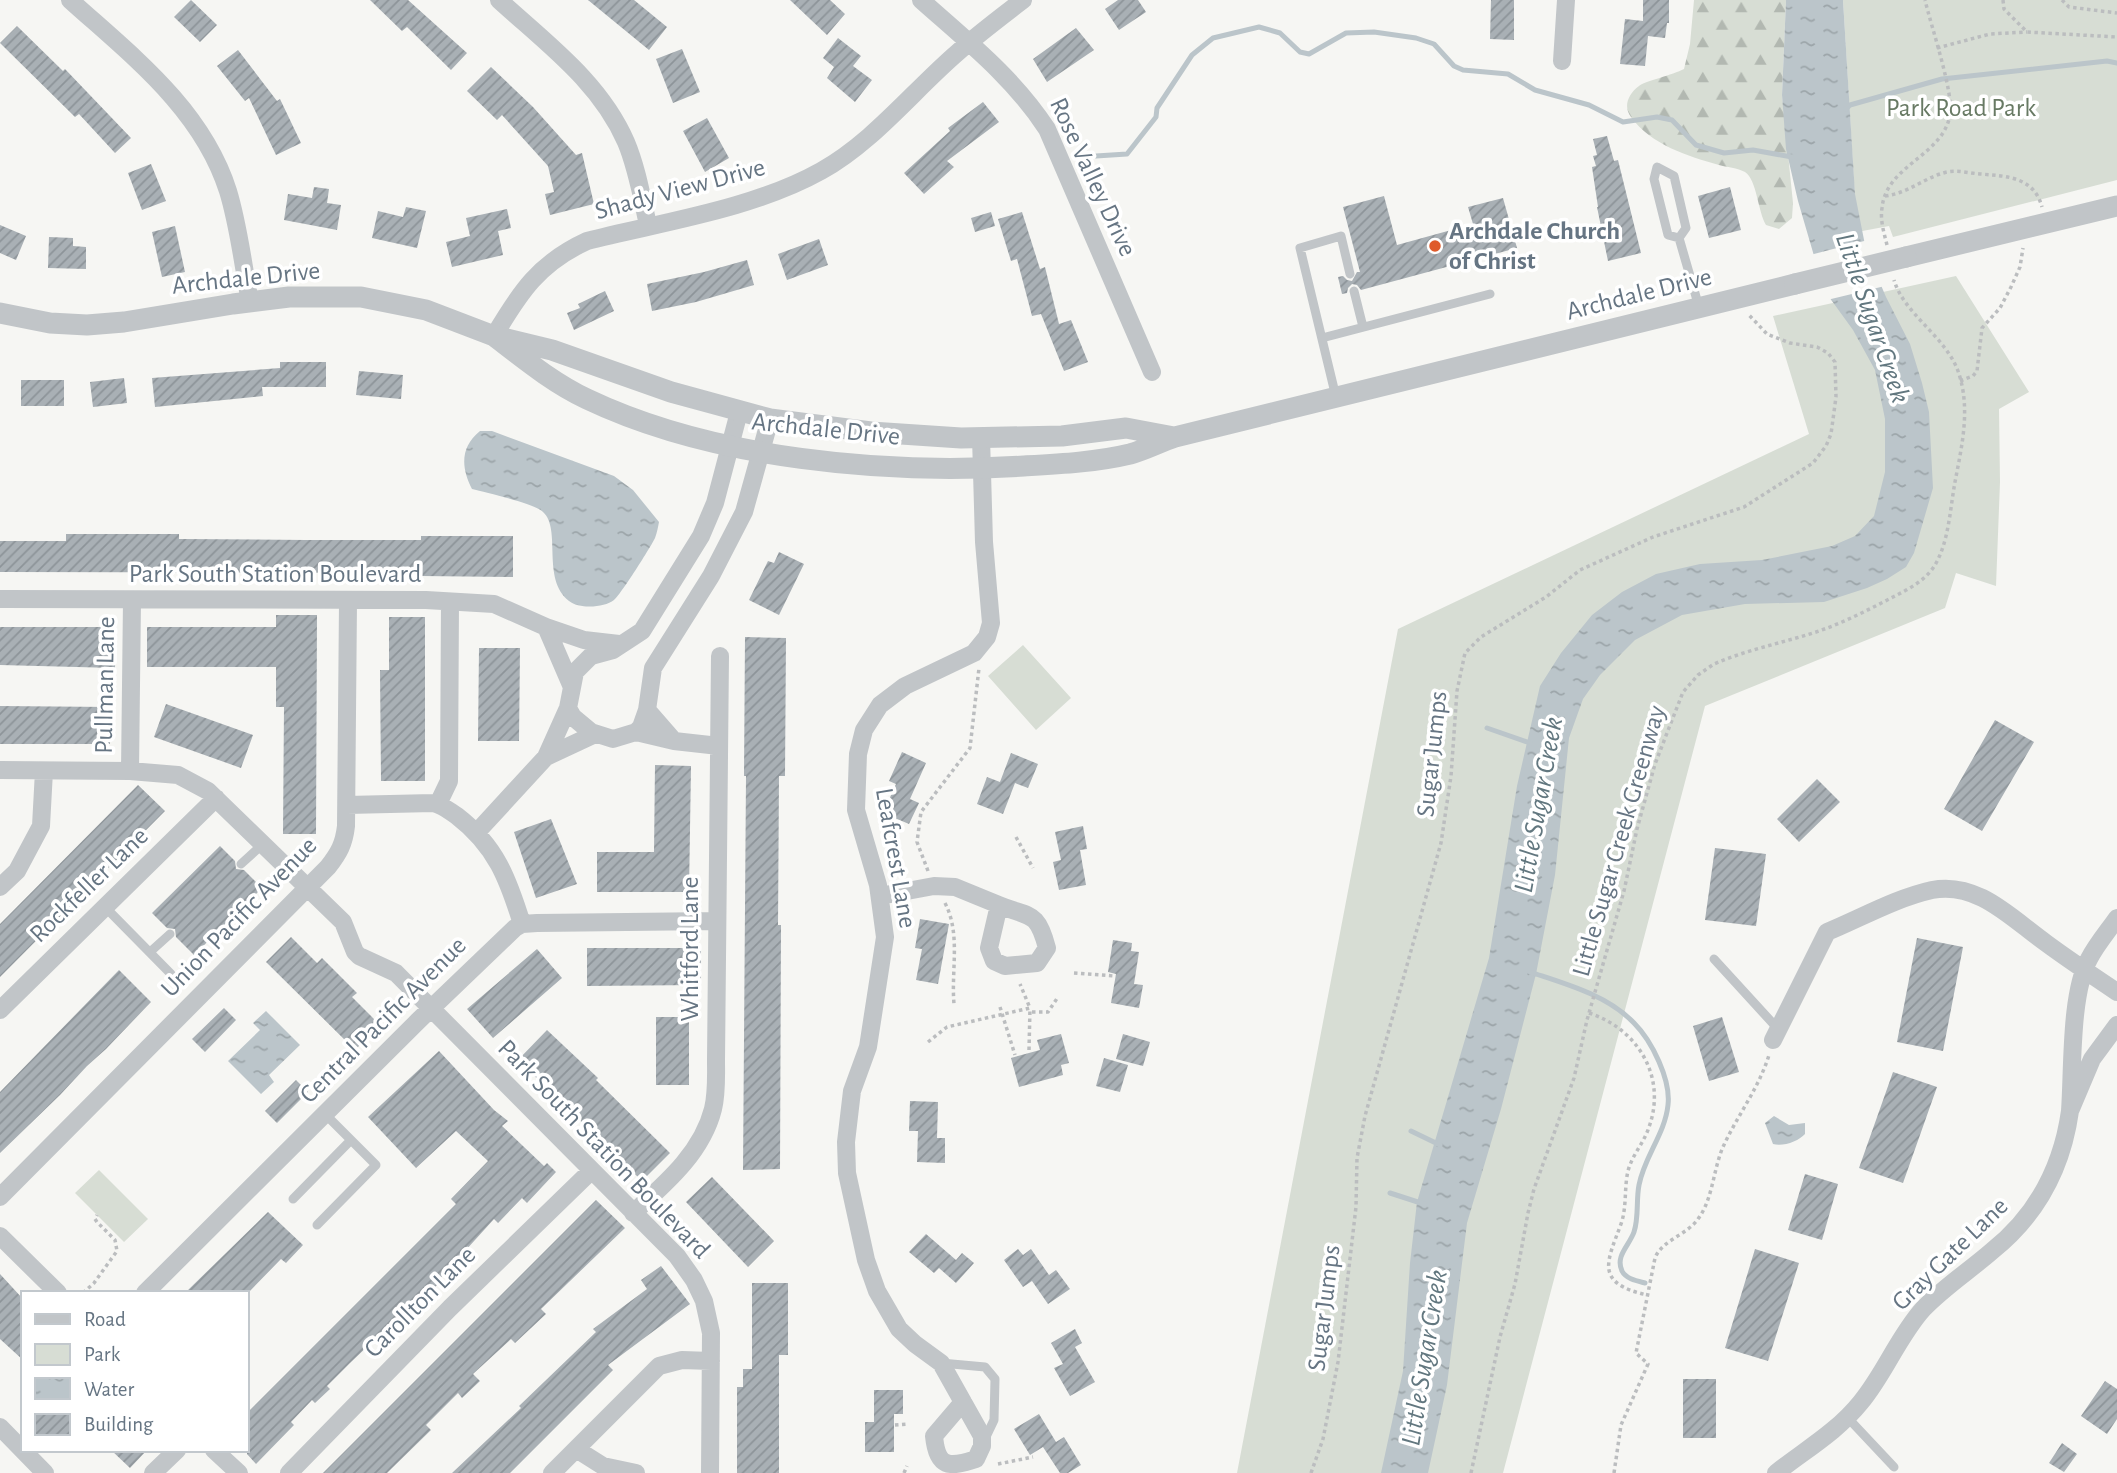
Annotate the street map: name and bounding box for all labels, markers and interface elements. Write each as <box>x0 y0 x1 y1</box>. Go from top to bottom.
street label: Rose Valley Drive <box>1045 94 1141 260</box>
park label: Park Road Park <box>1886 95 2036 121</box>
street label: Shady View Drive <box>592 154 768 224</box>
place label: Archdale Church of Christ <box>1449 218 1620 274</box>
water label: Little Sugar Creek <box>1830 229 1914 407</box>
marker: Archdale Church of Christ <box>1427 238 1443 254</box>
street label: Archdale Drive <box>171 257 321 299</box>
street label: Archdale Drive <box>1564 263 1714 325</box>
street label: Archdale Drive <box>751 408 901 450</box>
street label: Park South Station Boulevard <box>129 561 421 587</box>
street label: Pullman Lane <box>91 616 119 754</box>
street label: Sugar Jumps <box>1412 690 1452 818</box>
street label: Little Sugar Creek Greenway <box>1568 703 1670 979</box>
water label: Little Sugar Creek <box>1510 715 1568 895</box>
street label: Leafcrest Lane <box>871 786 921 930</box>
street label: Rockfeller Lane <box>25 823 153 947</box>
street label: Union Pacific Avenue <box>156 832 322 1002</box>
street label: Whitford Lane <box>677 876 703 1022</box>
street label: Central Pacific Avenue <box>295 932 471 1108</box>
street label: Park South Station Boulevard <box>493 1035 715 1263</box>
street label: Gray Gate Lane <box>1887 1193 2013 1315</box>
street label: Carollton Lane <box>359 1241 481 1363</box>
street label: Sugar Jumps <box>1303 1244 1345 1372</box>
water label: Little Sugar Creek <box>1397 1268 1453 1448</box>
legend <box>21 1291 248 1452</box>
text: Road <box>84 1309 126 1330</box>
text: Park <box>84 1344 121 1365</box>
text: Water <box>84 1379 134 1400</box>
text: Building <box>84 1414 154 1435</box>

